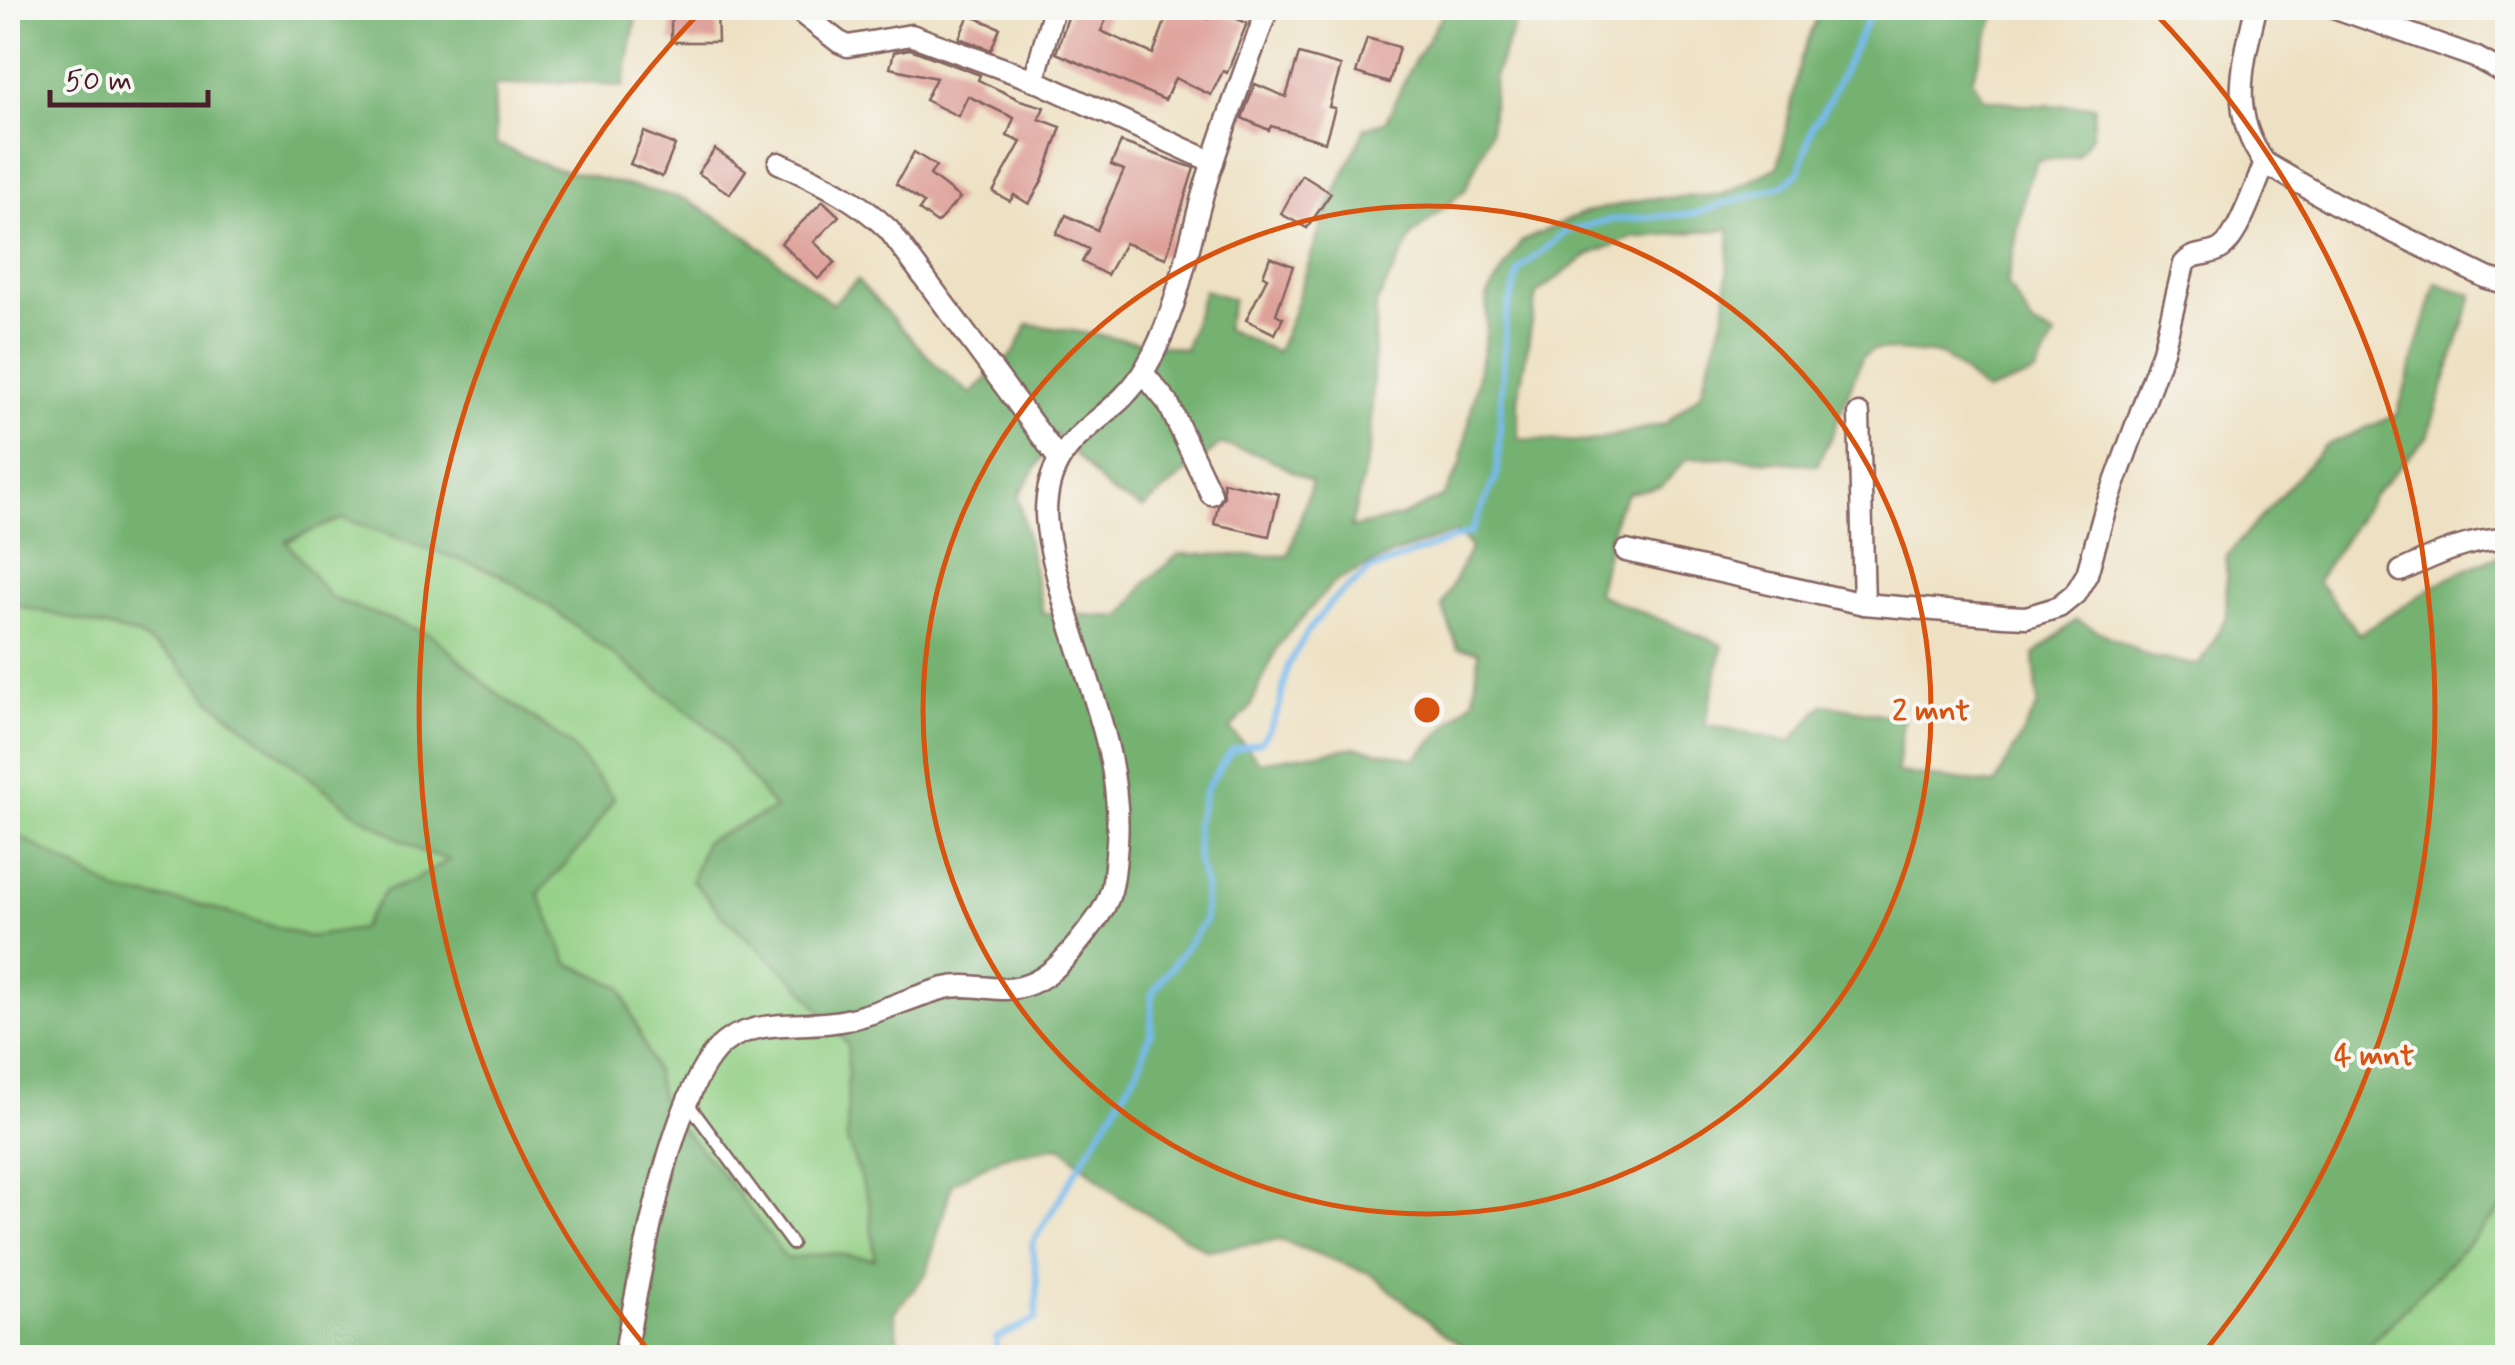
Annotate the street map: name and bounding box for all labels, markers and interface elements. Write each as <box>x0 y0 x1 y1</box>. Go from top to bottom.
scale bar <box>50 45 208 107</box>
text: 50 m <box>65 62 132 101</box>
centre of rings <box>1409 692 1445 728</box>
text: 2 mnt <box>1892 692 1970 731</box>
text: 4 mnt <box>2334 1037 2414 1076</box>

